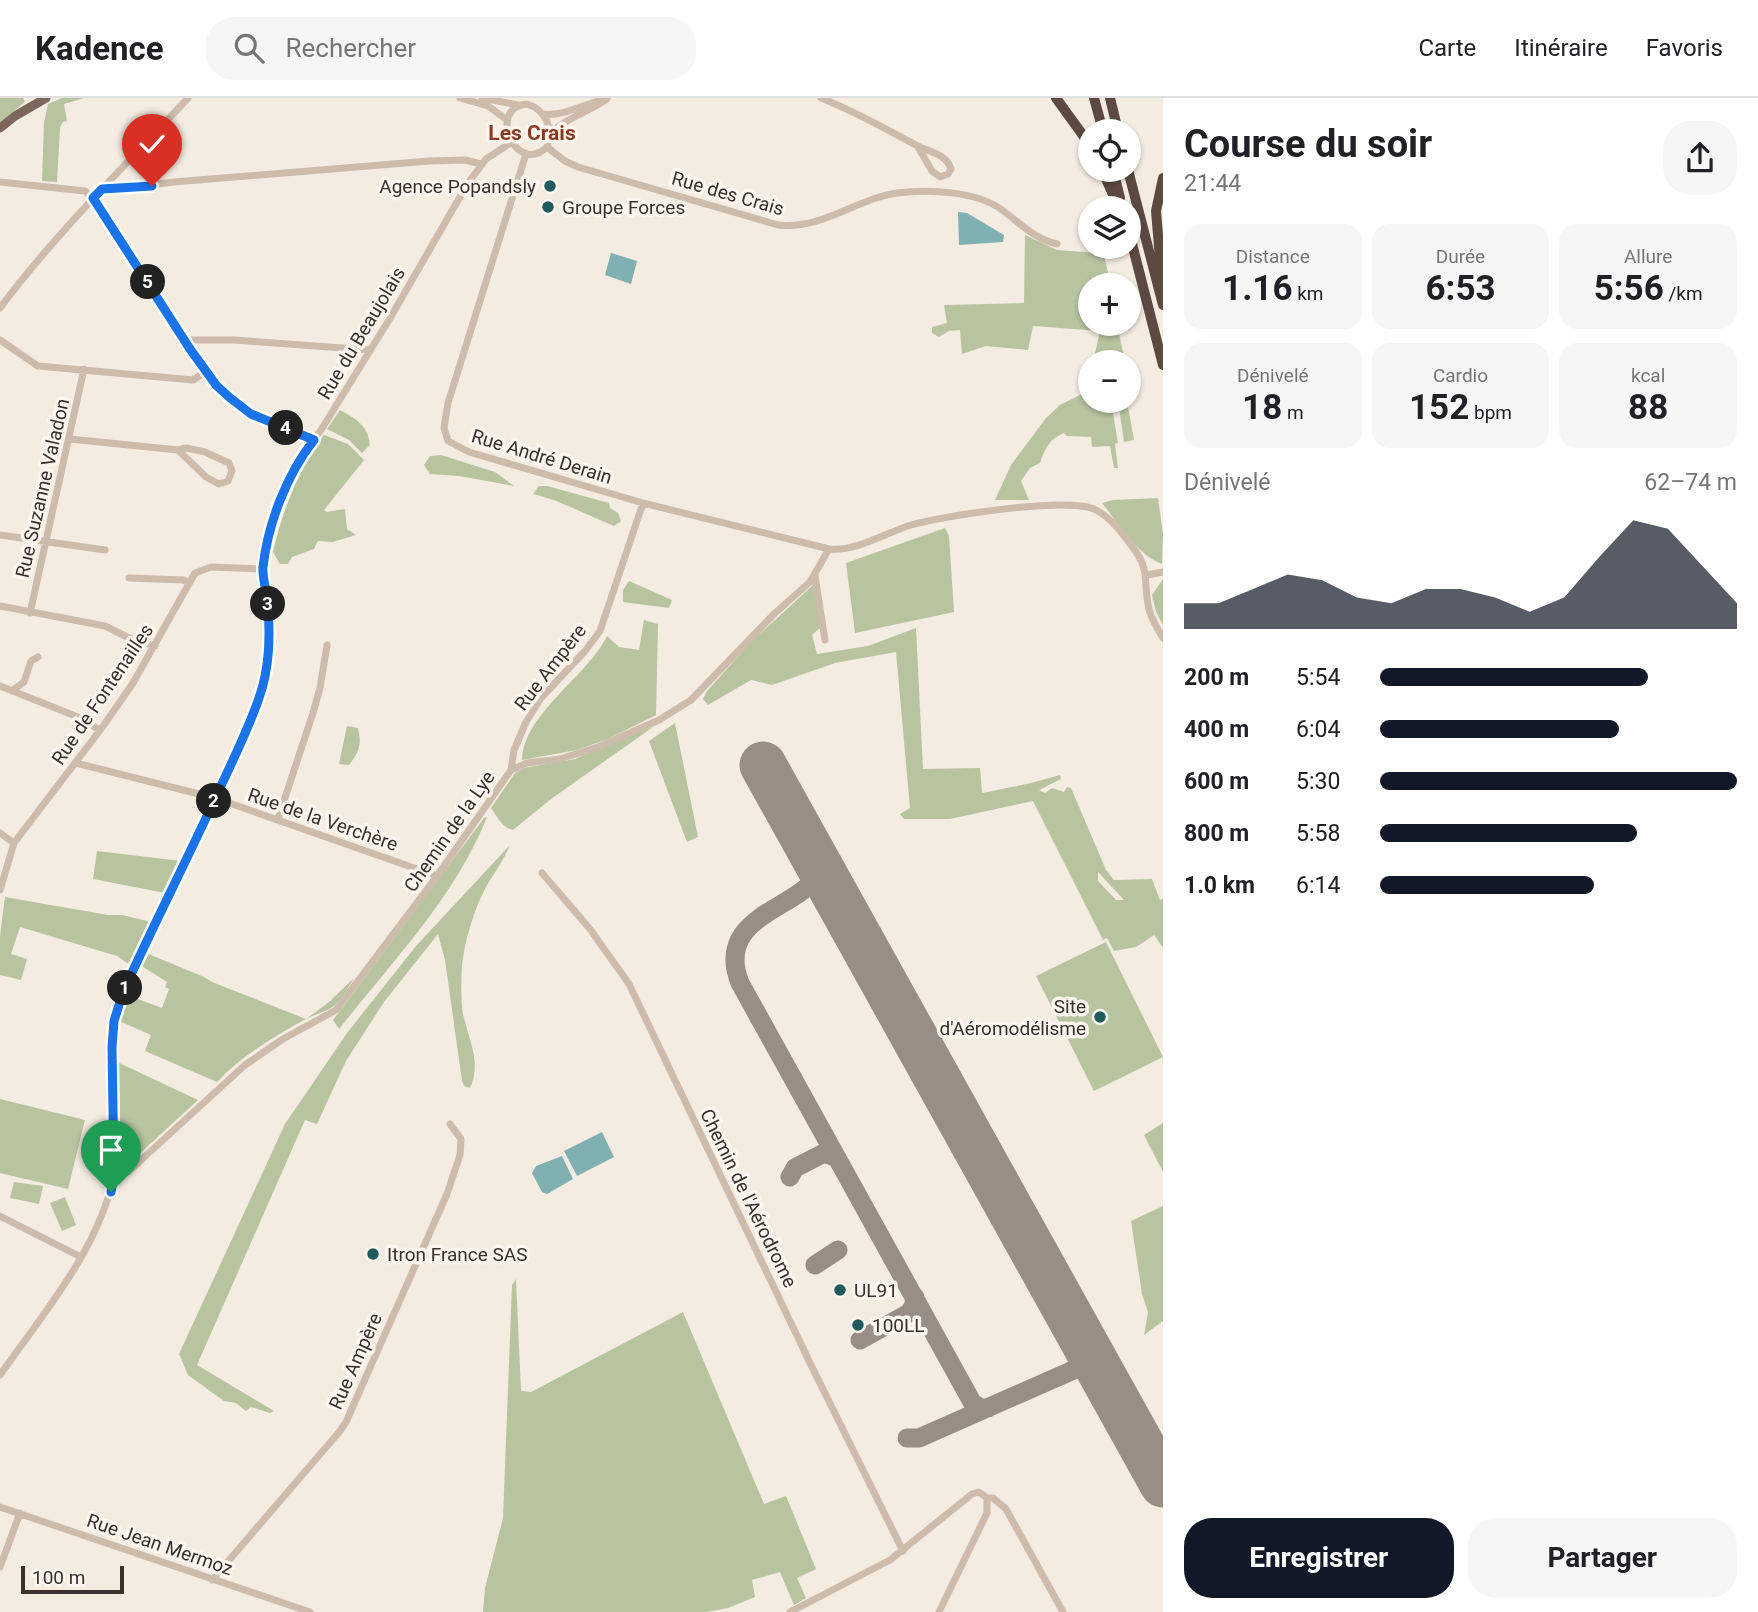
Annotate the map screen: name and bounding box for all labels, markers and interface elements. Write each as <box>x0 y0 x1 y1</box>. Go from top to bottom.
search box <box>206 17 696 80</box>
text: Kadence <box>35 29 164 68</box>
icon: search <box>230 29 268 67</box>
text: Rechercher <box>286 33 416 63</box>
text: Carte <box>1418 34 1476 62</box>
text: Itinéraire <box>1514 34 1608 62</box>
text: Favoris <box>1646 34 1723 62</box>
pin <box>122 114 182 186</box>
map controls <box>1078 119 1141 413</box>
button: locate <box>1078 119 1141 182</box>
district label: Les Crais <box>488 121 576 145</box>
button: share <box>1663 121 1737 195</box>
text: Course du soir <box>1184 122 1432 166</box>
icon: check <box>133 125 171 163</box>
street label: Rue des Crais <box>669 167 787 220</box>
text: 21:44 <box>1184 170 1241 197</box>
place label: Agence Popandsly <box>379 175 536 198</box>
marker: Agence Popandsly <box>542 178 558 194</box>
place label: Groupe Forces <box>562 196 685 219</box>
button: layers <box>1078 196 1141 259</box>
marker: Groupe Forces <box>540 199 556 215</box>
text: Distance <box>1236 245 1310 268</box>
text: Durée <box>1436 245 1485 268</box>
text: Allure <box>1624 245 1672 268</box>
street label: Rue du Beaujolais <box>313 263 410 404</box>
pin: 5 <box>130 264 166 300</box>
text: 1.16 <box>1222 268 1293 309</box>
text: 6:53 <box>1425 268 1496 309</box>
text: 5:56 <box>1594 268 1664 309</box>
text: 5 <box>142 270 153 293</box>
button: + <box>1078 273 1141 336</box>
text: km <box>1293 282 1324 305</box>
text: /km <box>1664 282 1703 305</box>
button: − <box>1078 350 1141 413</box>
text: Dénivelé <box>1237 364 1309 387</box>
text: Cardio <box>1433 364 1488 387</box>
text: kcal <box>1631 364 1665 387</box>
text: 18 <box>1242 387 1282 428</box>
text: 152 <box>1409 387 1469 428</box>
text: 88 <box>1628 387 1668 428</box>
street label: Rue Suzanne Valadon <box>11 396 74 580</box>
text: m <box>1282 401 1304 424</box>
text: bpm <box>1469 401 1512 424</box>
pin: 4 <box>268 410 304 446</box>
text: 4 <box>280 416 291 439</box>
street label: Rue André Derain <box>469 424 615 489</box>
text: Dénivelé <box>1184 469 1271 496</box>
text: 62–74 m <box>1644 469 1737 496</box>
pin: 3 <box>250 587 286 622</box>
text: 3 <box>262 592 273 615</box>
street label: Rue de Fontenailles <box>47 619 158 769</box>
street label: Rue Ampère <box>510 620 591 715</box>
text: 200 m <box>1184 664 1249 691</box>
text: 5:54 <box>1296 664 1340 691</box>
text: 400 m <box>1184 716 1249 743</box>
text: 6:04 <box>1296 716 1340 743</box>
street label: Chemin de la Lye <box>399 766 500 896</box>
text: 600 m <box>1184 768 1249 795</box>
text: 5:30 <box>1296 768 1340 795</box>
street label: Rue de la Verchère <box>245 783 401 856</box>
pin: 2 <box>196 784 232 818</box>
text: 2 <box>208 789 219 812</box>
text: 800 m <box>1184 820 1249 847</box>
text: 5:58 <box>1296 820 1340 847</box>
text: 1.0 km <box>1184 872 1255 899</box>
text: 6:14 <box>1296 872 1340 899</box>
pin: 1 <box>108 970 142 1006</box>
text: 1 <box>119 976 130 999</box>
place label: Site d'Aéromodélisme <box>939 995 1086 1040</box>
marker: Site d'Aéromodélisme <box>1092 1009 1108 1025</box>
street label: Chemin de l'Aérodrome <box>695 1105 802 1291</box>
pin <box>81 1120 141 1192</box>
icon: arrive <box>92 1131 130 1169</box>
place label: Itron France SAS <box>387 1243 528 1266</box>
marker: Itron France SAS <box>365 1246 381 1262</box>
place label: UL91 <box>854 1279 898 1302</box>
marker: UL91 <box>832 1282 848 1298</box>
street label: Rue Ampère <box>324 1309 387 1413</box>
place label: 100LL <box>872 1314 925 1337</box>
marker: 100LL <box>850 1317 866 1333</box>
street label: Rue Jean Mermoz <box>84 1509 236 1580</box>
button: Enregistrer <box>1184 1518 1454 1598</box>
button: Partager <box>1468 1518 1737 1598</box>
scale bar <box>21 1563 124 1595</box>
text: 100 m <box>32 1566 85 1589</box>

